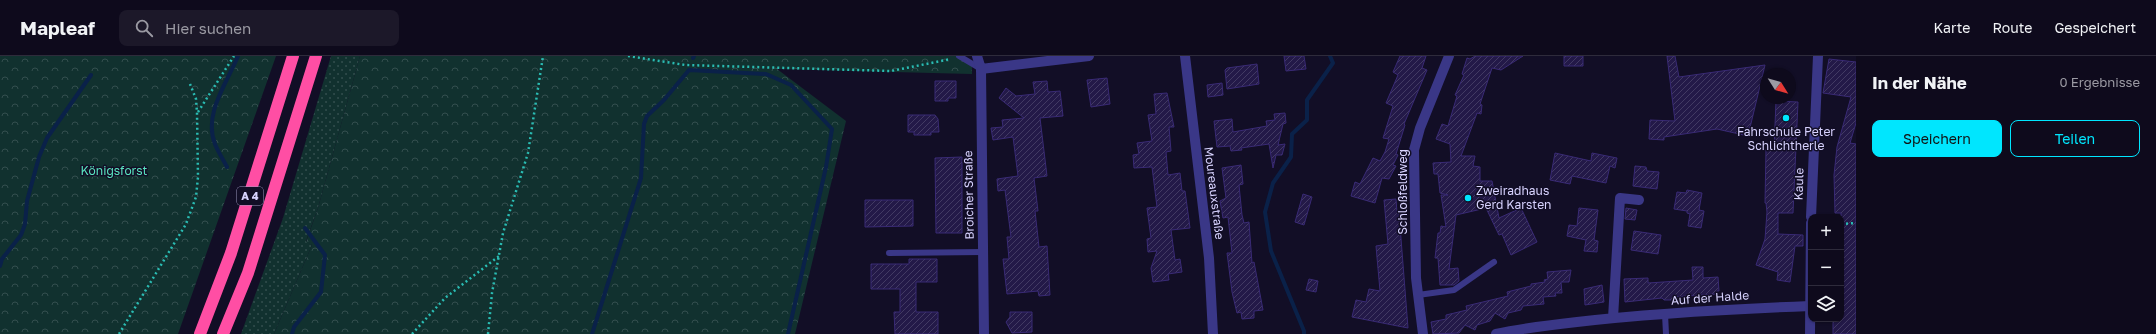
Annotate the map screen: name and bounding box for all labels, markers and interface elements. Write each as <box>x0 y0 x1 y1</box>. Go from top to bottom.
search box <box>119 10 399 46</box>
text: Mapleaf <box>20 16 95 39</box>
icon: search <box>133 17 155 39</box>
text: Hier suchen <box>165 19 251 37</box>
text: Karte <box>1934 19 1970 36</box>
text: Route <box>1992 19 2032 36</box>
text: Gespeichert <box>2054 19 2136 36</box>
north arrow <box>1760 68 1796 104</box>
text: In der Nähe <box>1872 72 1967 93</box>
text: 0 Ergebnisse <box>2059 74 2140 90</box>
marker: Fahrschule Peter Schlichtherle <box>1781 113 1791 123</box>
button: Speichern <box>1872 120 2002 157</box>
button: Teilen <box>2010 120 2140 157</box>
place label: Fahrschule Peter Schlichtherle <box>1737 124 1835 153</box>
street label: Moureauxstraße <box>1201 146 1228 240</box>
street label: Schloßfeldweg <box>1395 149 1410 235</box>
street label: Broicher Straße <box>960 150 977 240</box>
park label: Königsforst <box>81 163 148 178</box>
street label: Kaule <box>1790 167 1807 201</box>
place label: Zweiradhaus Gerd Karsten <box>1476 183 1551 212</box>
road number: A 4 <box>237 187 263 205</box>
marker: Zweiradhaus Gerd Karsten <box>1463 193 1473 203</box>
map controls <box>1808 214 1844 322</box>
button: + <box>1808 214 1844 250</box>
button: − <box>1808 250 1844 286</box>
button: layers <box>1808 286 1844 322</box>
street label: Auf der Halde <box>1670 287 1750 308</box>

